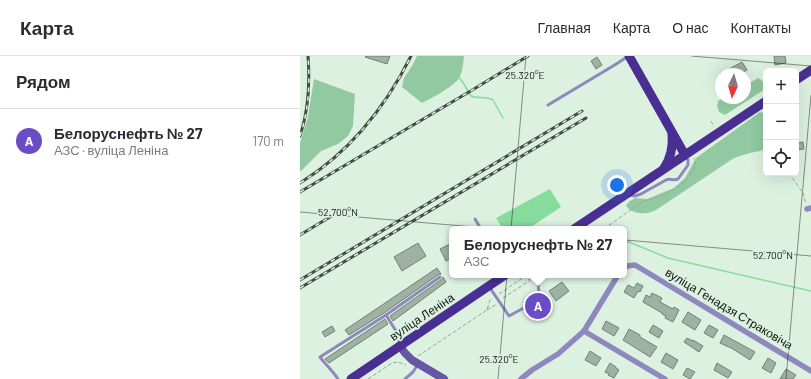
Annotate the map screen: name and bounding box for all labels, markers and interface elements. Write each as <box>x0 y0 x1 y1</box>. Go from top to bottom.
text: Карта <box>20 16 74 39</box>
text: Главная <box>538 19 591 36</box>
text: Карта <box>613 19 650 36</box>
text: О нас <box>672 19 709 36</box>
text: Контакты <box>731 19 791 36</box>
north arrow <box>715 68 751 104</box>
map controls <box>763 68 799 176</box>
button: + <box>763 68 799 104</box>
text: 25.320°E <box>505 69 545 81</box>
text: Рядом <box>16 71 71 91</box>
button: − <box>763 104 799 140</box>
text: Белоруснефть № 27 <box>54 124 202 142</box>
text: A <box>25 133 33 149</box>
text: 170 m <box>253 133 284 149</box>
button: locate <box>763 140 799 176</box>
text: АЗС · вуліца Леніна <box>54 142 168 158</box>
your location <box>607 175 627 195</box>
text: 52.700°N <box>318 206 358 218</box>
popup <box>449 226 627 278</box>
text: Белоруснефть № 27 <box>464 235 612 253</box>
text: 52.700°N <box>753 249 793 261</box>
text: АЗС <box>464 253 489 269</box>
street label: вуліца Генадзя Страковіча <box>663 265 796 353</box>
street label: вуліца Леніна <box>387 289 457 344</box>
pin: A <box>525 291 551 321</box>
text: 25.320°E <box>479 353 519 365</box>

